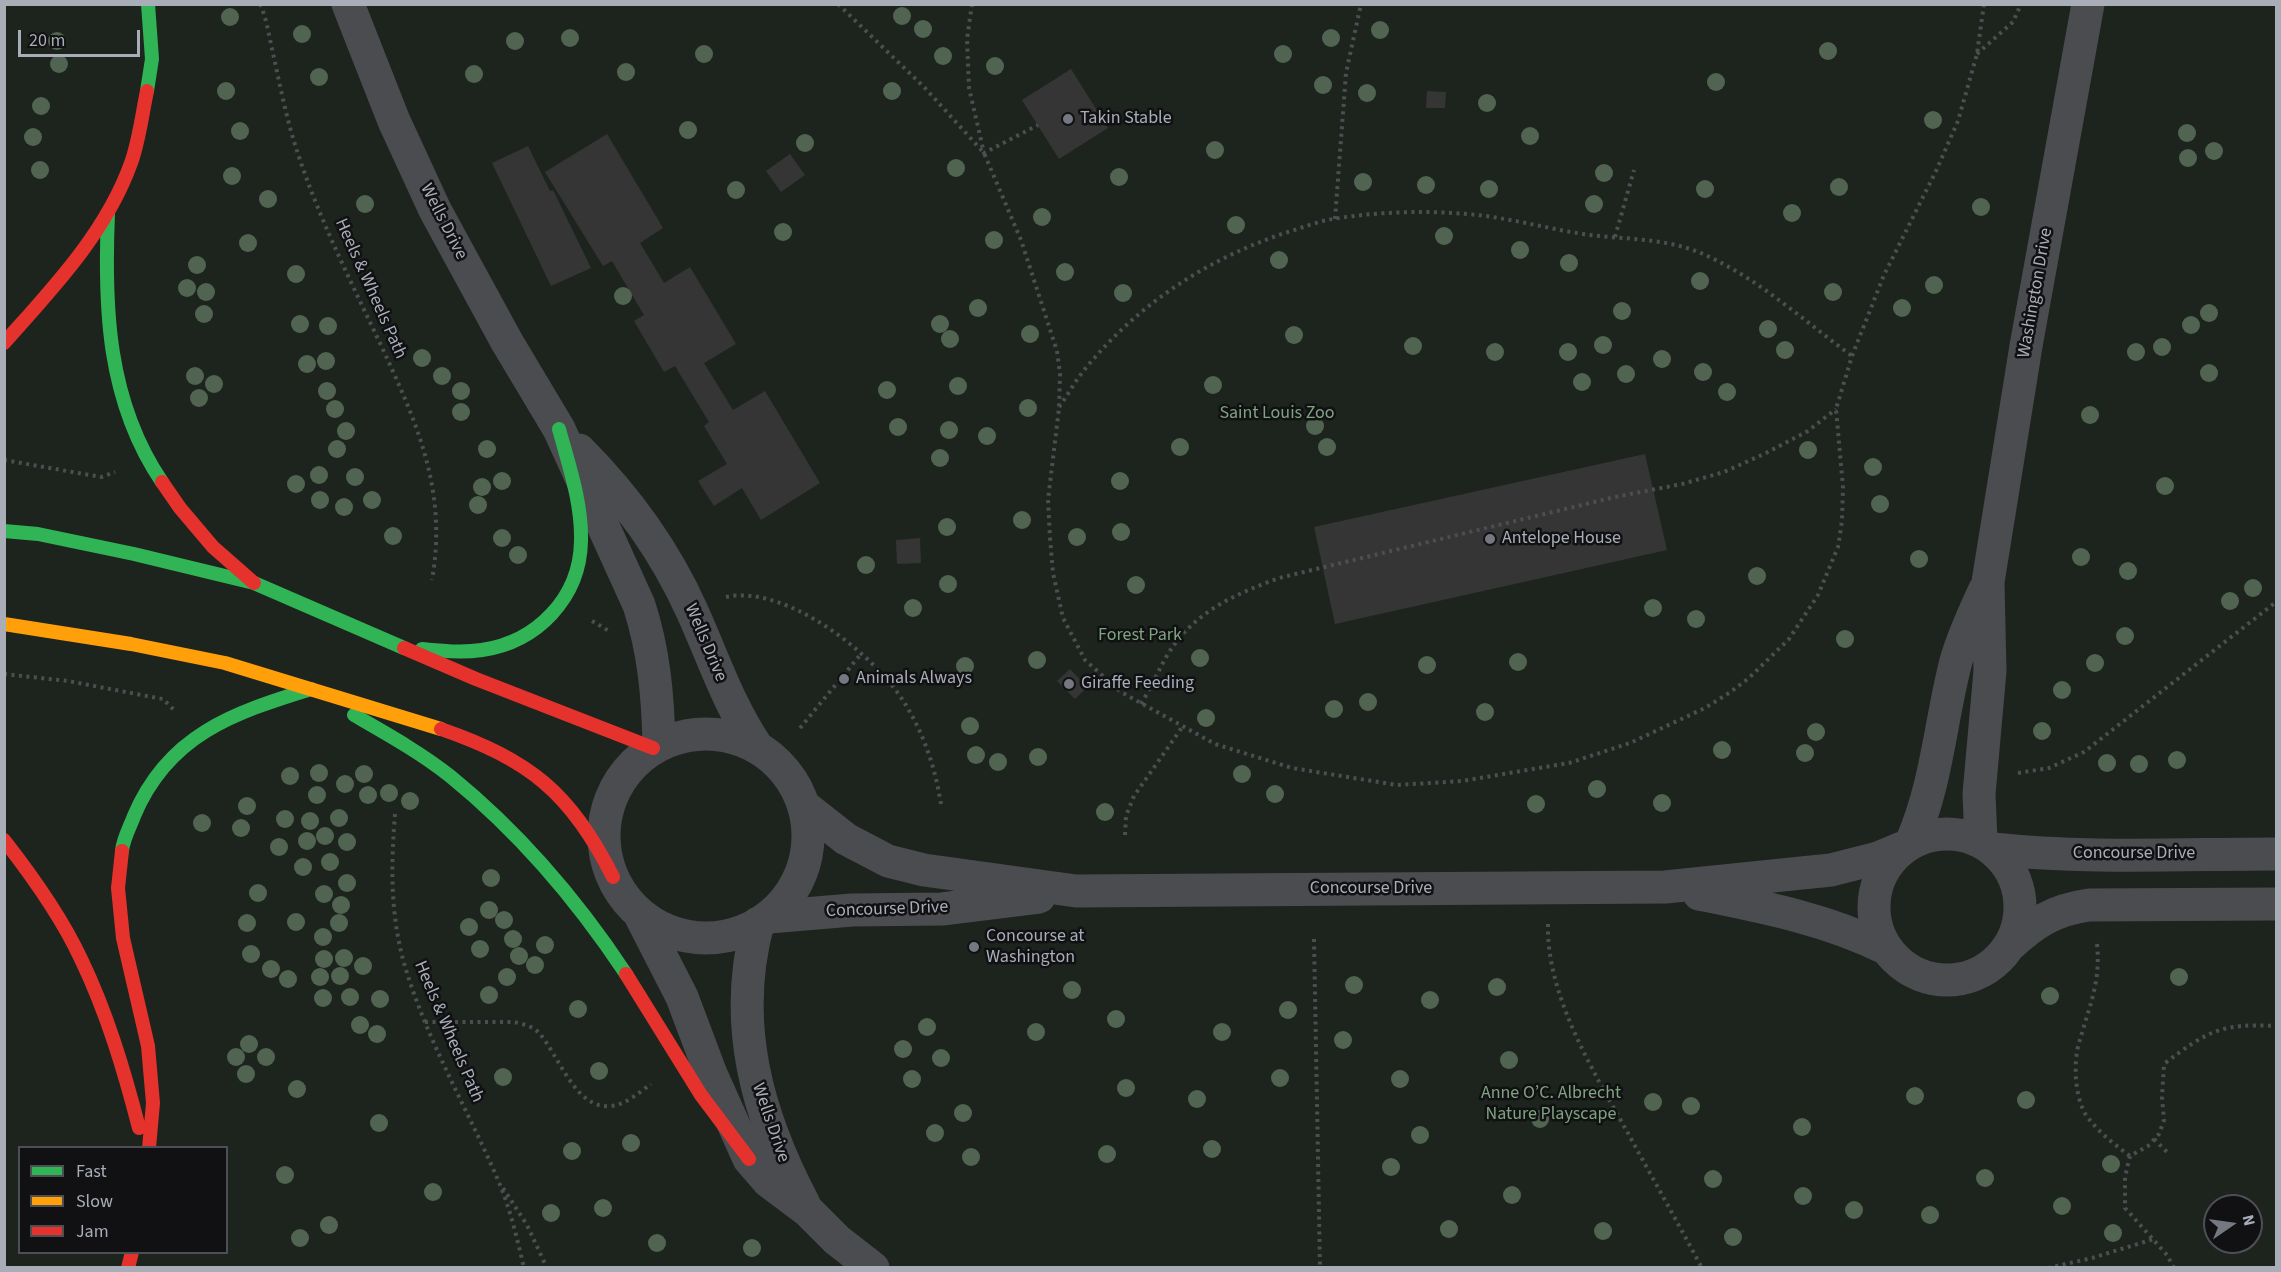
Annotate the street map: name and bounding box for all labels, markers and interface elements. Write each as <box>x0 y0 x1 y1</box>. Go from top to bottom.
scale bar <box>21 18 142 56</box>
text: 20 m <box>29 28 65 53</box>
place label: Takin Stable <box>1080 108 1172 130</box>
marker: Takin Stable <box>1061 112 1075 126</box>
street label: Wells Drive <box>415 180 471 264</box>
street label: Heels & Wheels Path <box>329 215 411 363</box>
street label: Washington Drive <box>2014 226 2058 360</box>
park label: Saint Louis Zoo <box>1219 403 1335 425</box>
place label: Antelope House <box>1502 528 1621 550</box>
marker: Antelope House <box>1483 532 1497 546</box>
street label: Wells Drive <box>679 601 731 685</box>
park label: Forest Park <box>1098 625 1182 647</box>
place label: Animals Always <box>856 668 972 690</box>
marker: Animals Always <box>837 672 851 686</box>
place label: Giraffe Feeding <box>1081 673 1194 695</box>
marker: Giraffe Feeding <box>1062 677 1076 691</box>
street label: Concourse Drive <box>2073 843 2195 865</box>
street label: Concourse Drive <box>1310 878 1432 900</box>
street label: Concourse Drive <box>825 897 949 923</box>
place label: Concourse at Washington <box>986 926 1084 968</box>
marker: Concourse at Washington <box>967 940 981 954</box>
street label: Heels & Wheels Path <box>408 958 488 1106</box>
street label: Wells Drive <box>746 1081 794 1165</box>
park label: Anne O’C. Albrecht Nature Playscape <box>1481 1083 1621 1126</box>
legend <box>18 1146 228 1254</box>
text: Fast <box>76 1159 107 1184</box>
text: Slow <box>76 1189 113 1214</box>
north arrow <box>2203 1194 2263 1254</box>
text: N <box>2237 1213 2261 1228</box>
text: Jam <box>76 1219 109 1244</box>

